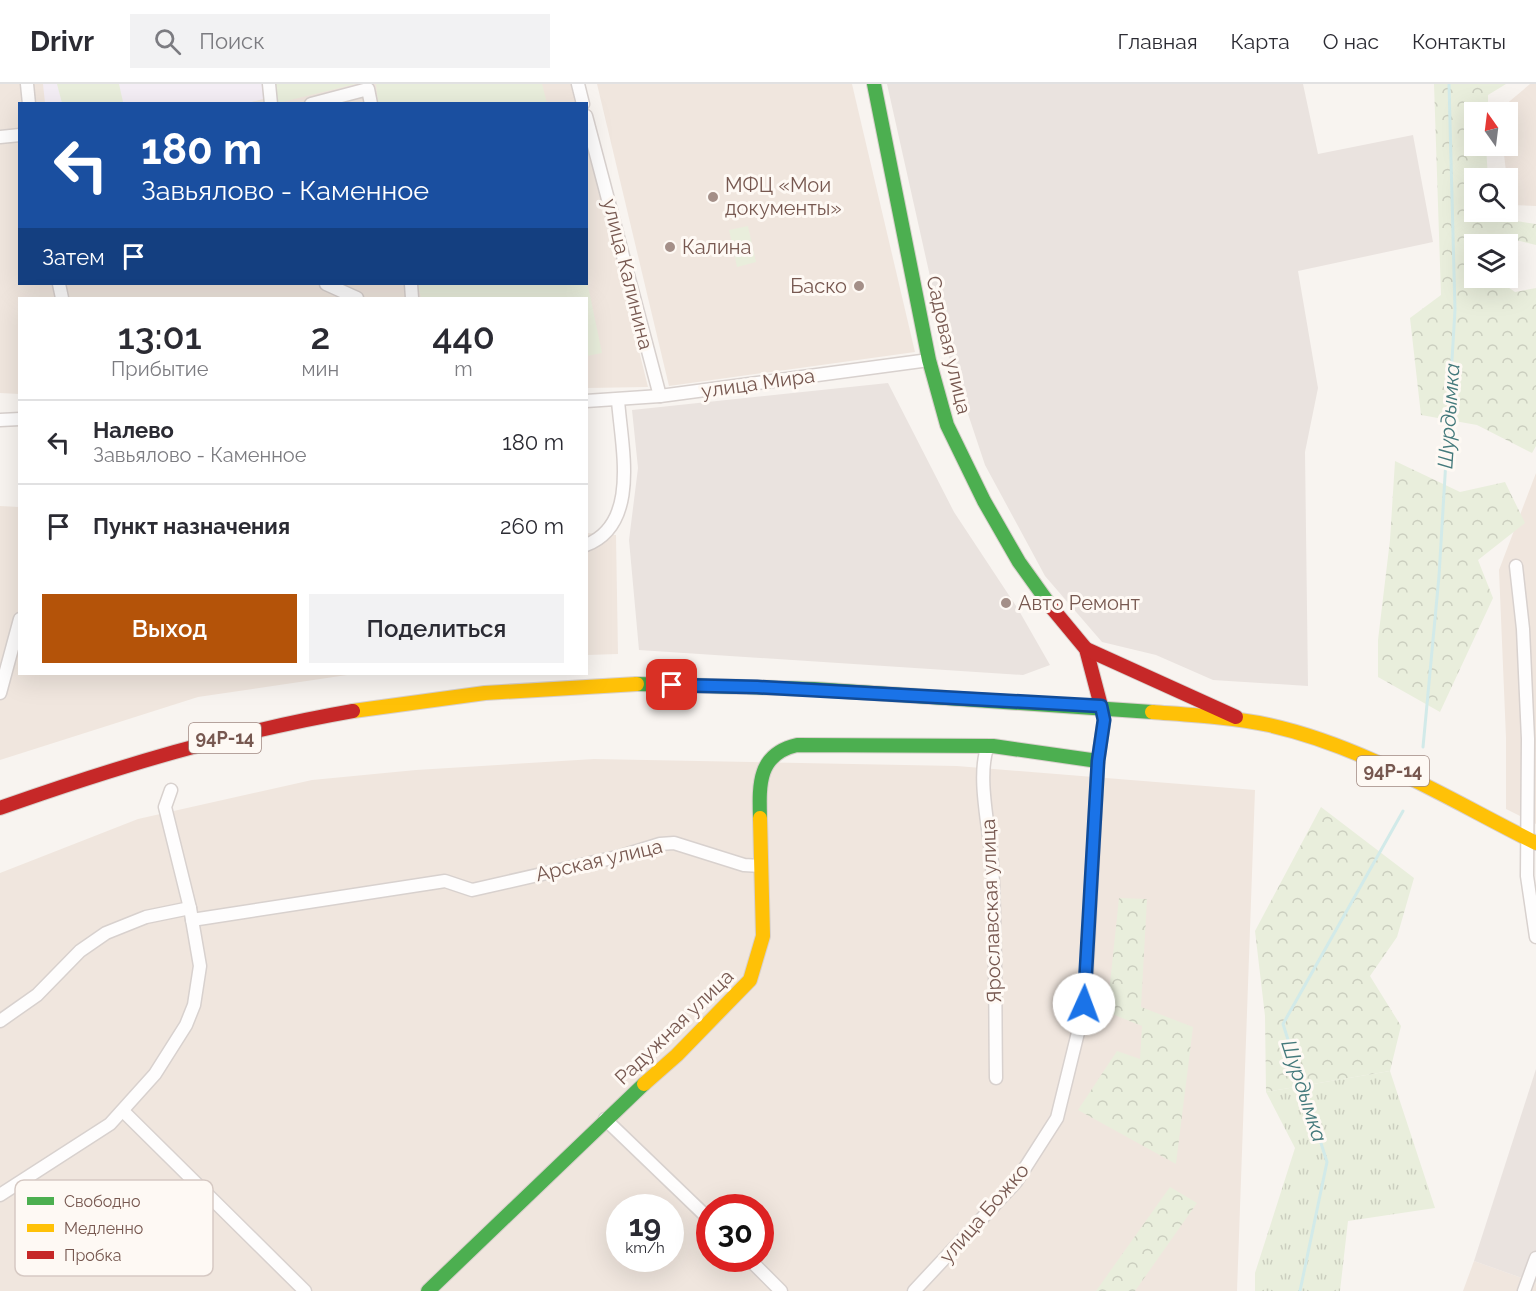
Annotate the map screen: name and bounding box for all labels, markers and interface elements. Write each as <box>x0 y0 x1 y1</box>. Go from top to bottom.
search box <box>130 14 550 68</box>
text: Drivr <box>30 25 94 58</box>
icon: search <box>151 25 184 58</box>
text: Поиск <box>199 28 265 54</box>
text: Главная <box>1118 29 1198 54</box>
text: Карта <box>1231 29 1290 54</box>
text: О нас <box>1323 29 1379 54</box>
text: Контакты <box>1412 29 1506 54</box>
north arrow <box>1464 102 1518 156</box>
map controls <box>1464 102 1518 288</box>
text: 180 m <box>141 125 262 174</box>
icon: left <box>42 126 120 204</box>
button: search <box>1464 168 1518 222</box>
place label: МФЦ «Мои документы» <box>725 173 842 220</box>
text: Завьялово - Каменное <box>141 175 429 206</box>
marker: МФЦ «Мои документы» <box>706 190 720 204</box>
street label: улица Калинина <box>598 196 658 352</box>
button: layers <box>1464 234 1518 288</box>
place label: Калина <box>682 235 751 259</box>
icon: arrive <box>117 240 150 273</box>
marker: Калина <box>663 240 677 254</box>
text: Затем <box>42 244 105 270</box>
place label: Баско <box>790 274 847 298</box>
street label: Садовая улица <box>921 274 977 416</box>
marker: Баско <box>852 279 866 293</box>
text: 13:01 <box>118 315 202 357</box>
text: 2 <box>310 315 330 357</box>
text: 440 <box>432 315 495 357</box>
text: Прибытие <box>111 357 208 381</box>
text: мин <box>302 357 339 381</box>
text: m <box>454 357 473 381</box>
water label: Шурдымка <box>1432 362 1465 470</box>
street label: улица Мира <box>700 363 816 403</box>
text: Налево <box>93 417 174 443</box>
icon: left <box>42 426 75 459</box>
text: 180 m <box>502 429 564 455</box>
text: Завьялово - Каменное <box>93 443 306 467</box>
icon: arrive <box>42 510 75 543</box>
text: Пункт назначения <box>93 513 290 539</box>
text: 260 m <box>500 513 564 539</box>
place label: Авто Ремонт <box>1018 591 1140 615</box>
button: Выход <box>42 594 297 663</box>
button: Поделиться <box>309 594 564 663</box>
marker: Авто Ремонт <box>999 596 1013 610</box>
pin <box>646 659 697 710</box>
icon: arrive <box>655 668 688 701</box>
road number: 94Р-14 <box>189 723 261 753</box>
road number: 94Р-14 <box>1357 756 1429 786</box>
street label: Ярославская улица <box>976 818 1006 1004</box>
street label: Арская улица <box>533 834 665 886</box>
street label: Радужная улица <box>610 964 738 1090</box>
position arrow <box>1052 972 1116 1036</box>
water label: Шурдымка <box>1276 1037 1333 1145</box>
street label: улица Божко <box>934 1158 1034 1268</box>
legend <box>15 1180 213 1276</box>
text: Свободно <box>64 1192 140 1211</box>
speed limit sign: 30 <box>696 1194 774 1272</box>
text: 19 <box>629 1208 661 1243</box>
text: Медленно <box>64 1219 143 1238</box>
text: km/h <box>625 1239 665 1257</box>
text: Пробка <box>64 1246 122 1265</box>

